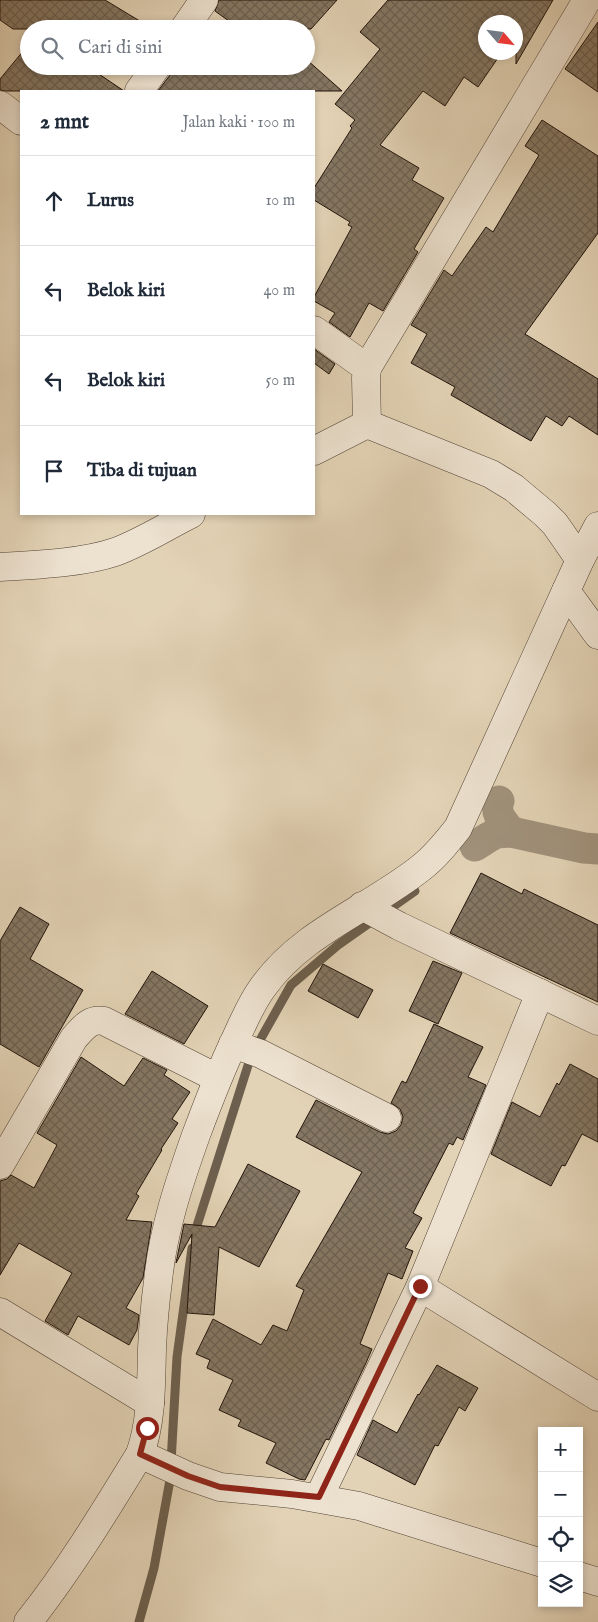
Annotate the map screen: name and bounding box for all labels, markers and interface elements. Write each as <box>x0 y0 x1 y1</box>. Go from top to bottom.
north arrow <box>478 15 523 60</box>
search box <box>20 20 315 75</box>
icon: search <box>38 34 66 62</box>
text: Cari di sini <box>78 36 162 60</box>
text: 2 mnt <box>40 109 89 136</box>
text: Jalan kaki · 100 m <box>182 113 295 133</box>
icon: ahead <box>40 187 68 215</box>
text: Lurus <box>87 189 134 213</box>
text: 10 m <box>265 191 295 211</box>
icon: left <box>40 277 68 305</box>
text: Belok kiri <box>87 279 165 303</box>
text: 40 m <box>263 281 295 301</box>
icon: left <box>40 367 68 395</box>
text: Belok kiri <box>87 369 165 393</box>
text: 50 m <box>266 371 295 391</box>
icon: arrive <box>40 457 68 485</box>
text: Tiba di tujuan <box>87 459 197 483</box>
route end <box>409 1275 432 1298</box>
route start <box>136 1417 159 1440</box>
map controls <box>538 1427 583 1607</box>
button: + <box>538 1427 583 1472</box>
button: − <box>538 1472 583 1517</box>
button: locate <box>538 1517 583 1562</box>
button: layers <box>538 1562 583 1607</box>

